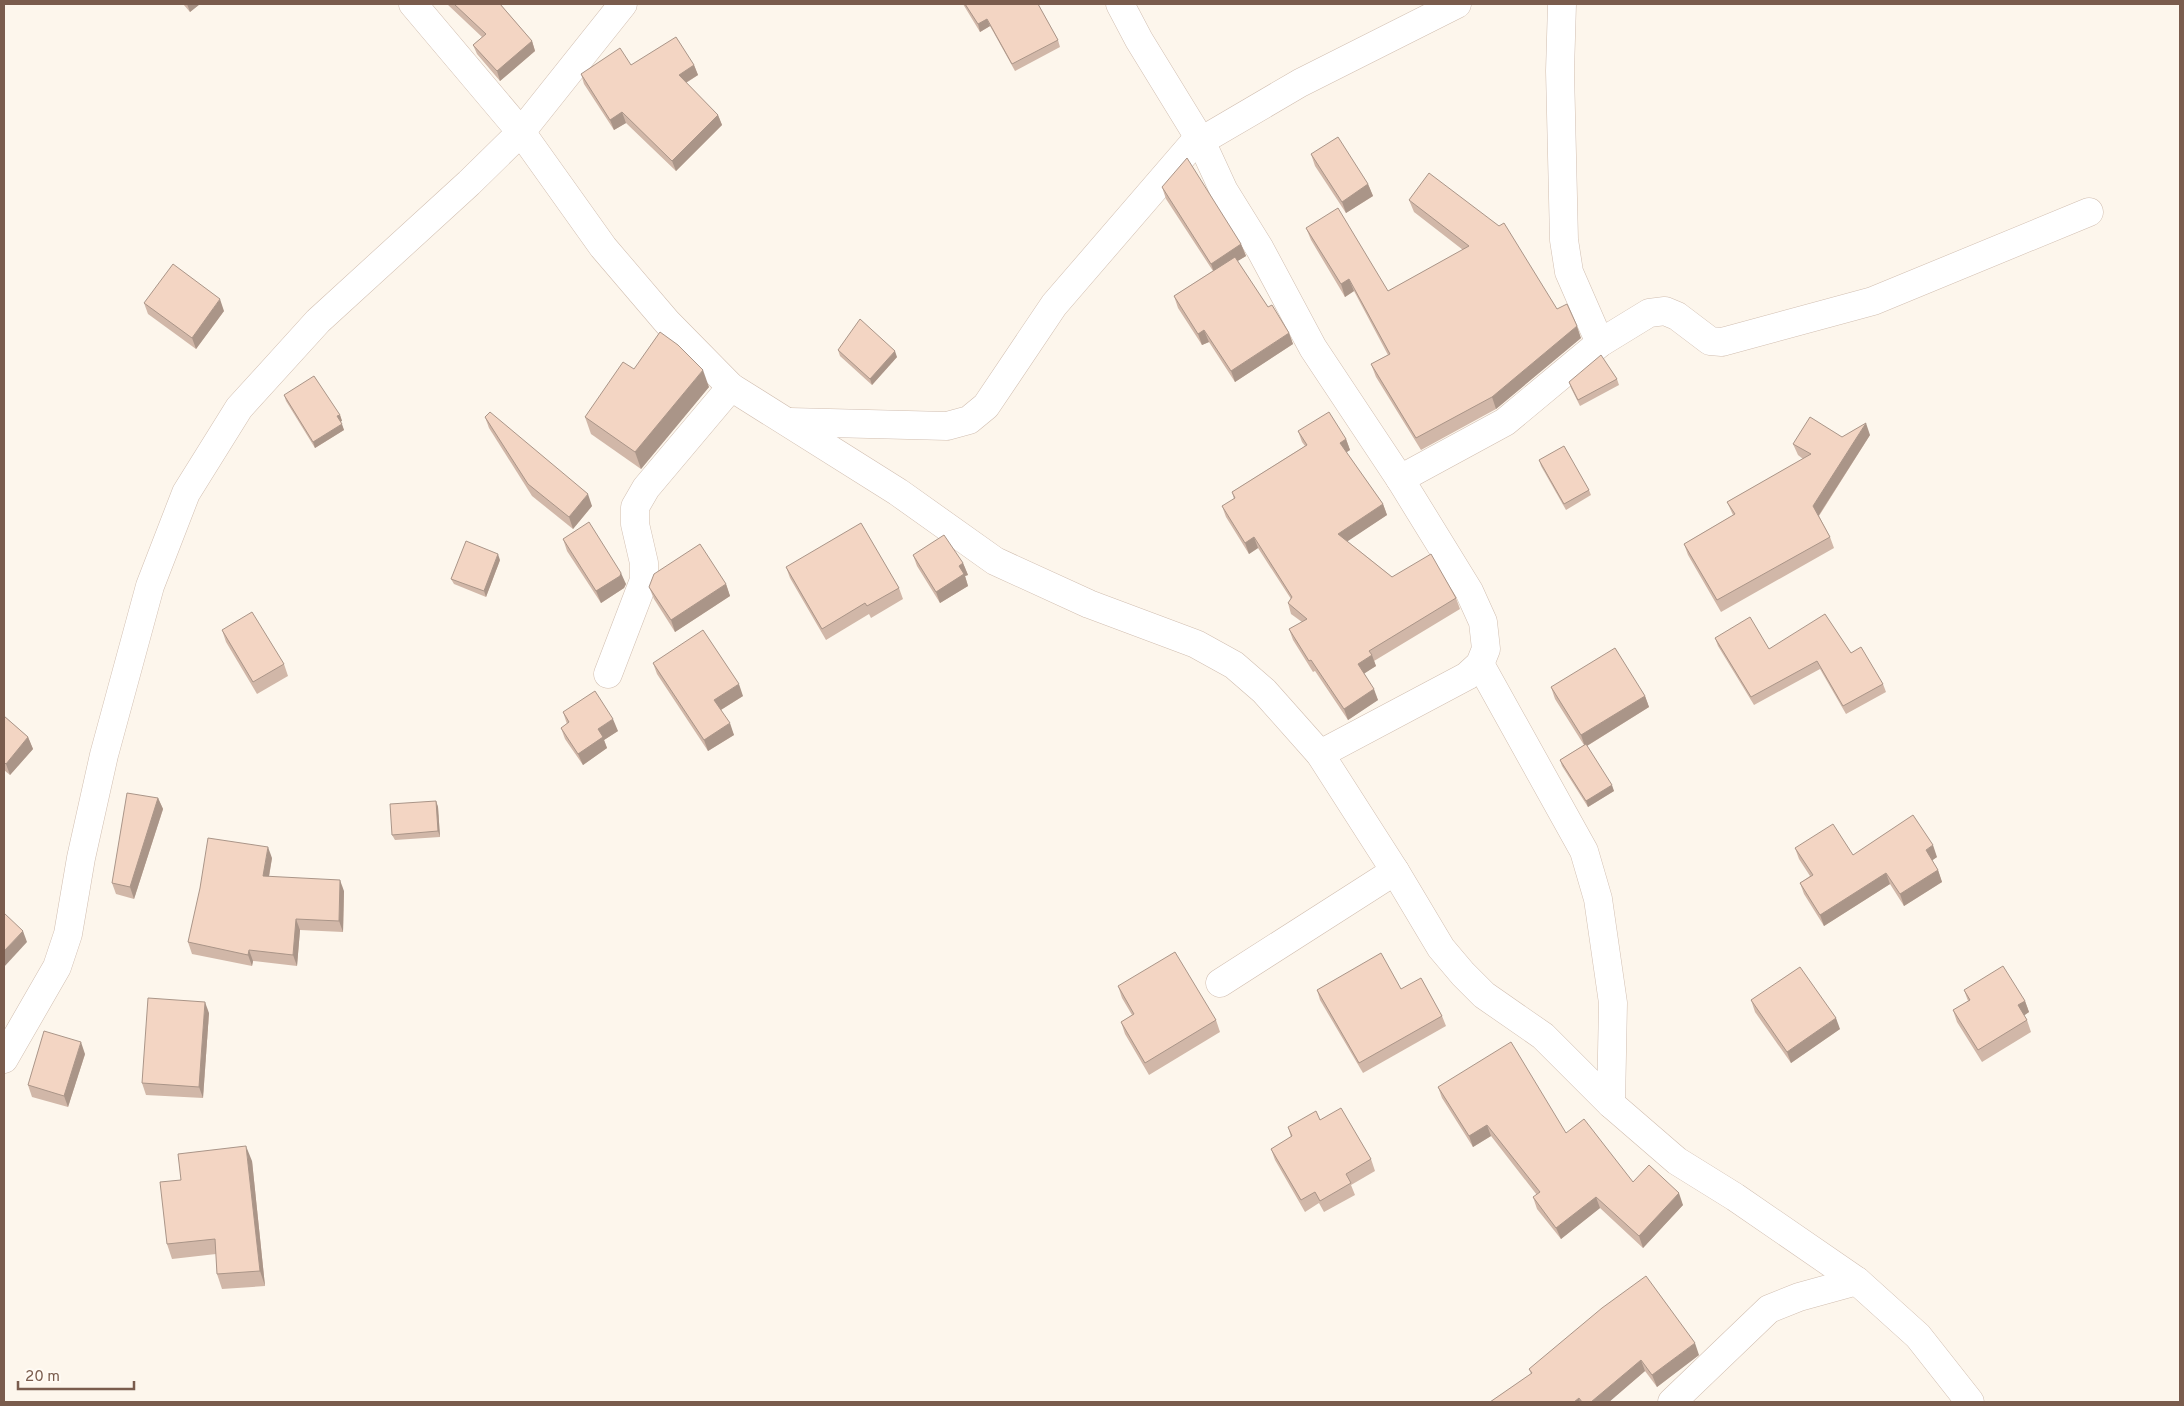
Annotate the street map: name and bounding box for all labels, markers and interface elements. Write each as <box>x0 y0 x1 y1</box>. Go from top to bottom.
scale bar <box>18 1358 134 1390</box>
text: 20 m <box>25 1368 60 1387</box>

